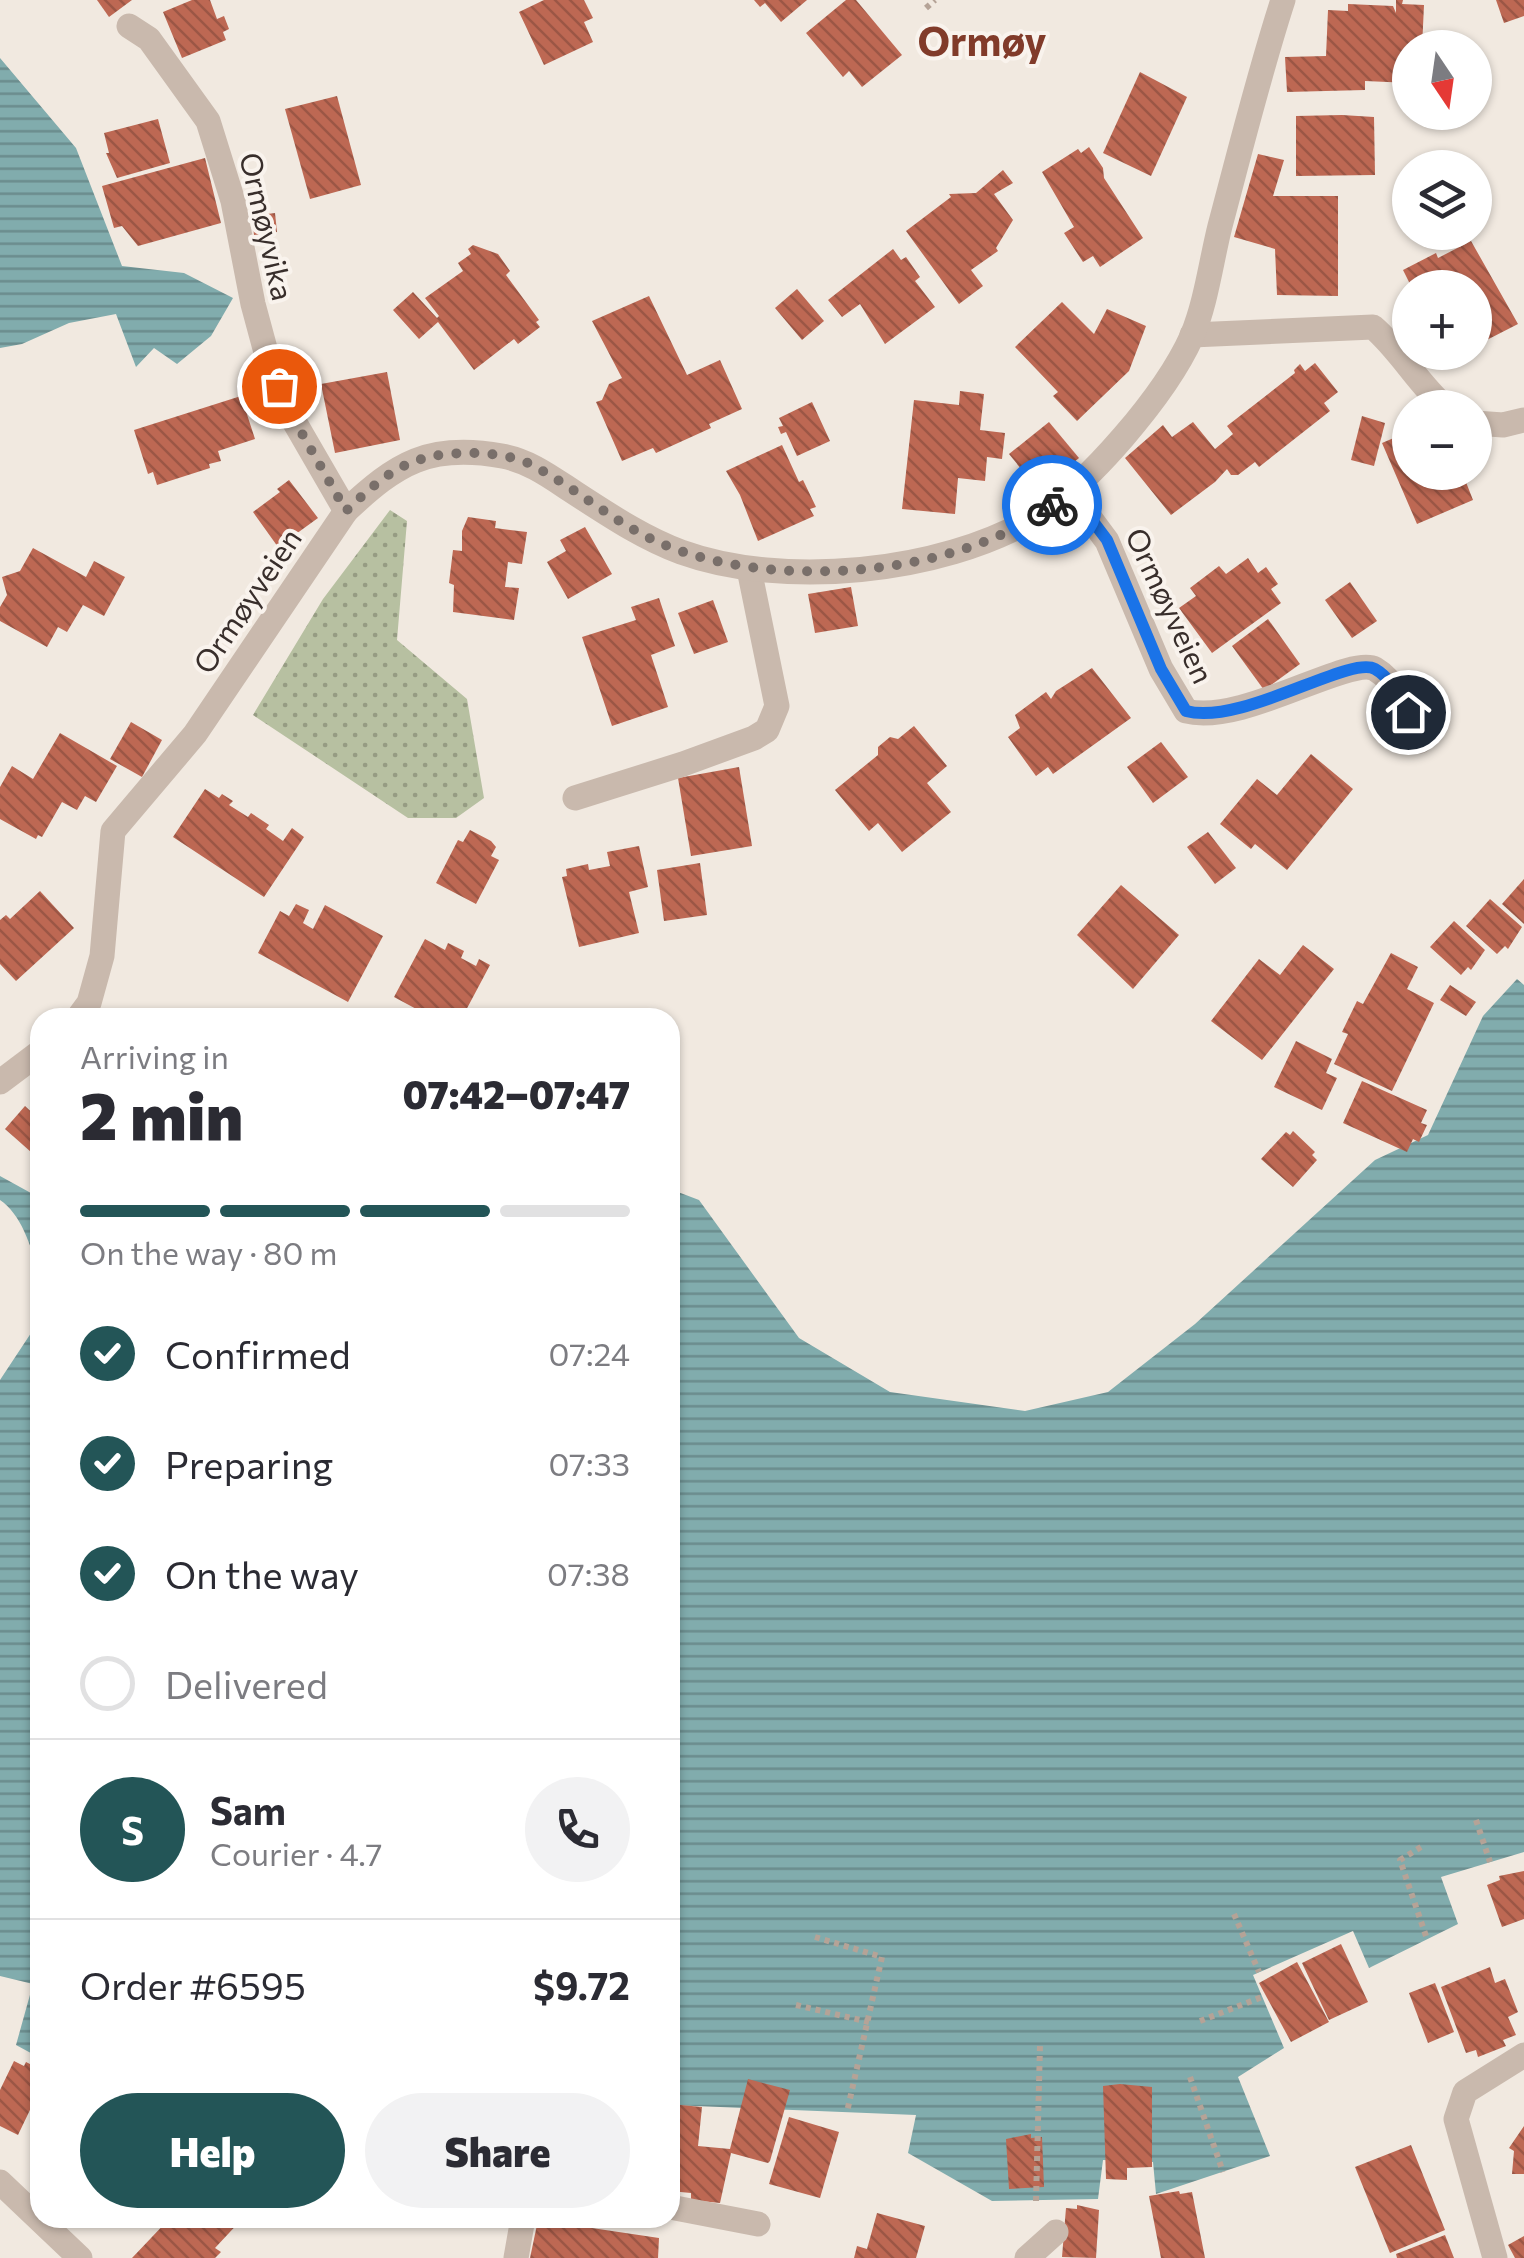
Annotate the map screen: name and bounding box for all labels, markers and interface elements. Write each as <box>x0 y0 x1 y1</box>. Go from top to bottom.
district label: Ormøy <box>918 15 1047 64</box>
north arrow <box>1392 30 1492 130</box>
map controls <box>1392 30 1492 490</box>
street label: Ormøyvika <box>233 148 303 304</box>
button: layers <box>1392 150 1492 250</box>
button: + <box>1392 270 1492 370</box>
pin <box>237 344 322 429</box>
icon: bag <box>252 359 307 414</box>
button: − <box>1392 390 1492 490</box>
courier <box>1002 455 1102 555</box>
icon: bike <box>1025 478 1080 533</box>
street label: Ormøyveien <box>184 520 308 680</box>
street label: Ormøyveien <box>1119 522 1223 688</box>
pin <box>1366 670 1451 755</box>
icon: home <box>1381 685 1436 740</box>
text: Arriving in <box>80 1036 229 1076</box>
text: 07:42–07:47 <box>402 1070 630 1117</box>
text: 2 min <box>80 1074 243 1153</box>
text: On the way · 80 m <box>80 1232 337 1272</box>
icon: check <box>80 1326 135 1381</box>
text: Confirmed <box>165 1330 351 1377</box>
text: 07:24 <box>548 1333 630 1373</box>
icon: check <box>80 1436 135 1491</box>
text: Preparing <box>165 1440 333 1487</box>
text: 07:33 <box>548 1443 630 1483</box>
icon: check <box>80 1546 135 1601</box>
text: On the way <box>165 1550 359 1597</box>
text: 07:38 <box>547 1553 630 1593</box>
text: Delivered <box>165 1660 328 1707</box>
button: phone <box>525 1777 630 1882</box>
text: Sam <box>210 1786 286 1833</box>
text: S <box>121 1806 144 1853</box>
text: Courier · 4.7 <box>210 1833 383 1873</box>
text: Order #6595 <box>80 1961 306 2008</box>
text: $9.72 <box>533 1961 630 2008</box>
button: Help <box>80 2093 345 2208</box>
button: Share <box>365 2093 630 2208</box>

